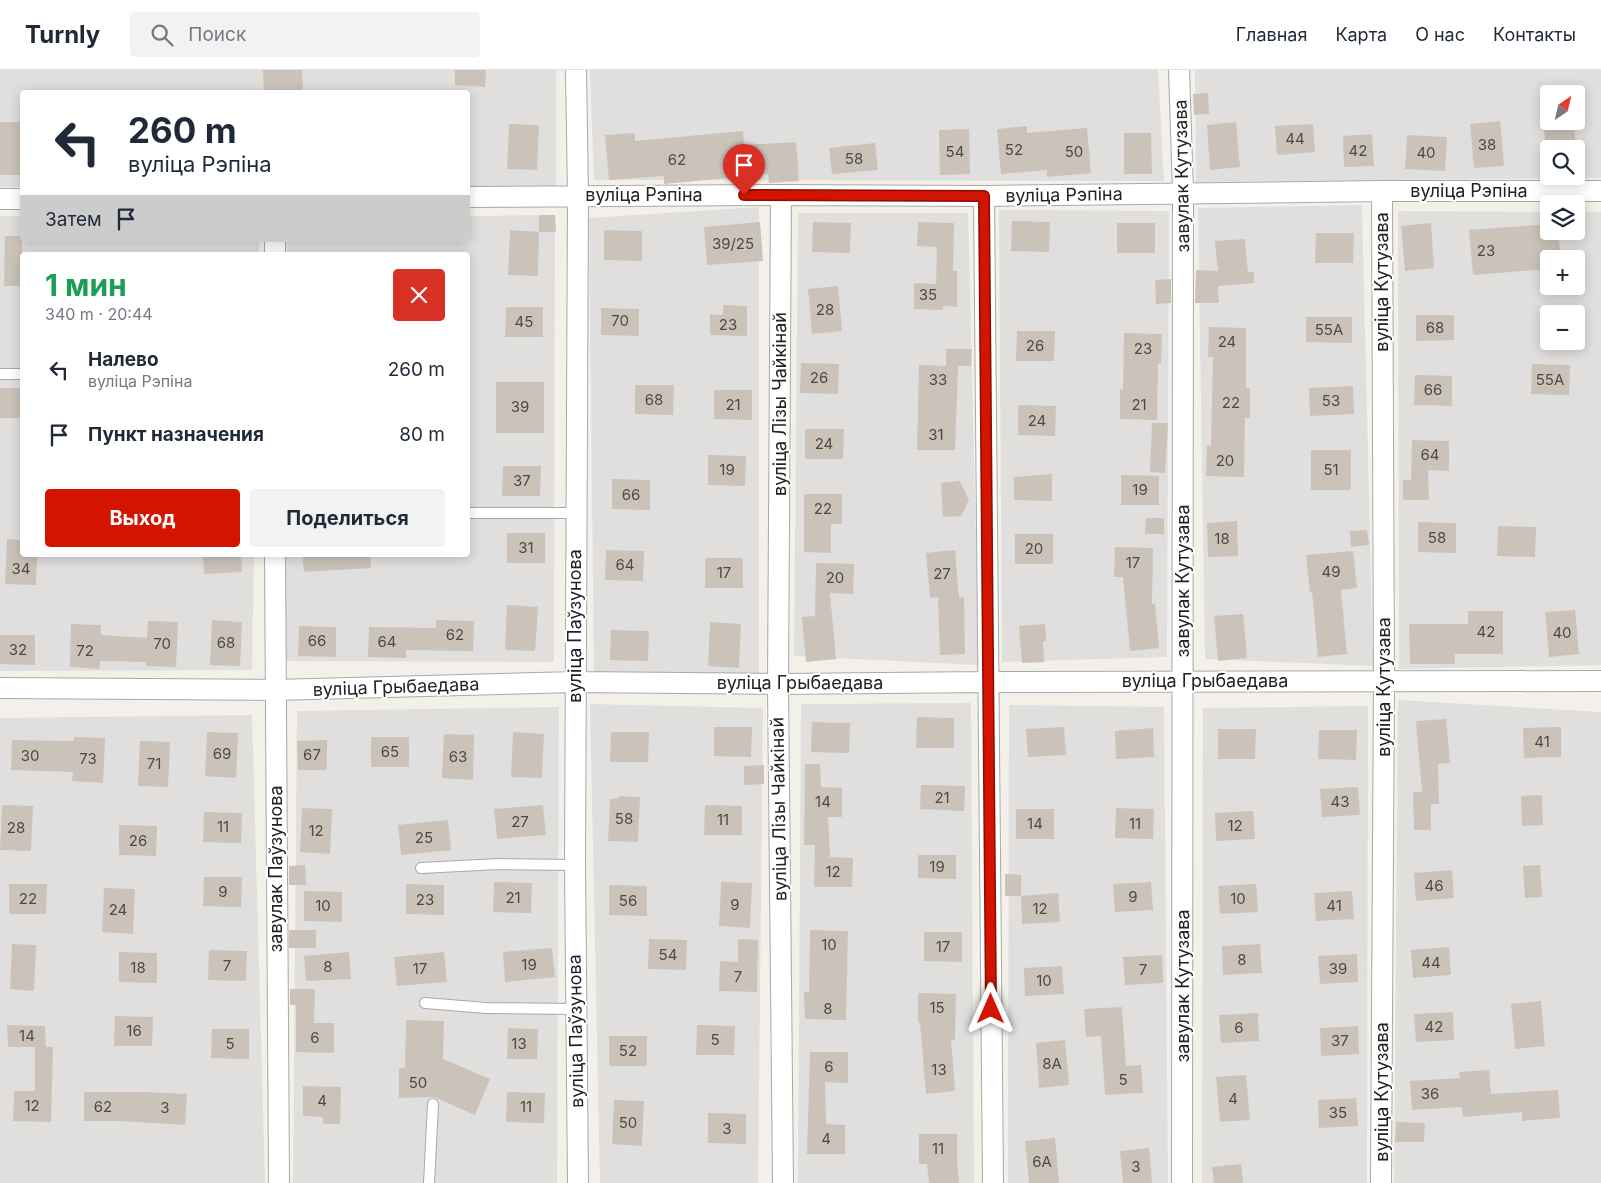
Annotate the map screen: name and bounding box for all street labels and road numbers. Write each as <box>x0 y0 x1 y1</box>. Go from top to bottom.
street label: завулак Кутузава <box>1170 99 1193 253</box>
street label: вуліца Рэпіна <box>1410 180 1528 201</box>
street label: вуліца Рэпіна <box>1005 183 1123 206</box>
street label: вуліца Рэпіна <box>585 184 703 205</box>
street label: вуліца Кутузава <box>1371 212 1392 352</box>
street label: вуліца Лізы Чайкінай <box>769 312 790 496</box>
street label: завулак Кутузава <box>1172 504 1193 658</box>
street label: вуліца Паўзунова <box>564 549 585 703</box>
street label: вуліца Кутузава <box>1373 617 1394 757</box>
street label: вуліца Грыбаедава <box>1122 670 1288 691</box>
street label: вуліца Грыбаедава <box>717 672 883 693</box>
street label: вуліца Грыбаедава <box>312 673 480 700</box>
street label: вуліца Лізы Чайкінай <box>766 717 791 901</box>
street label: завулак Паўзунова <box>265 785 286 953</box>
street label: завулак Кутузава <box>1172 909 1193 1063</box>
street label: вуліца Паўзунова <box>564 954 587 1108</box>
street label: вуліца Кутузава <box>1371 1022 1392 1162</box>

